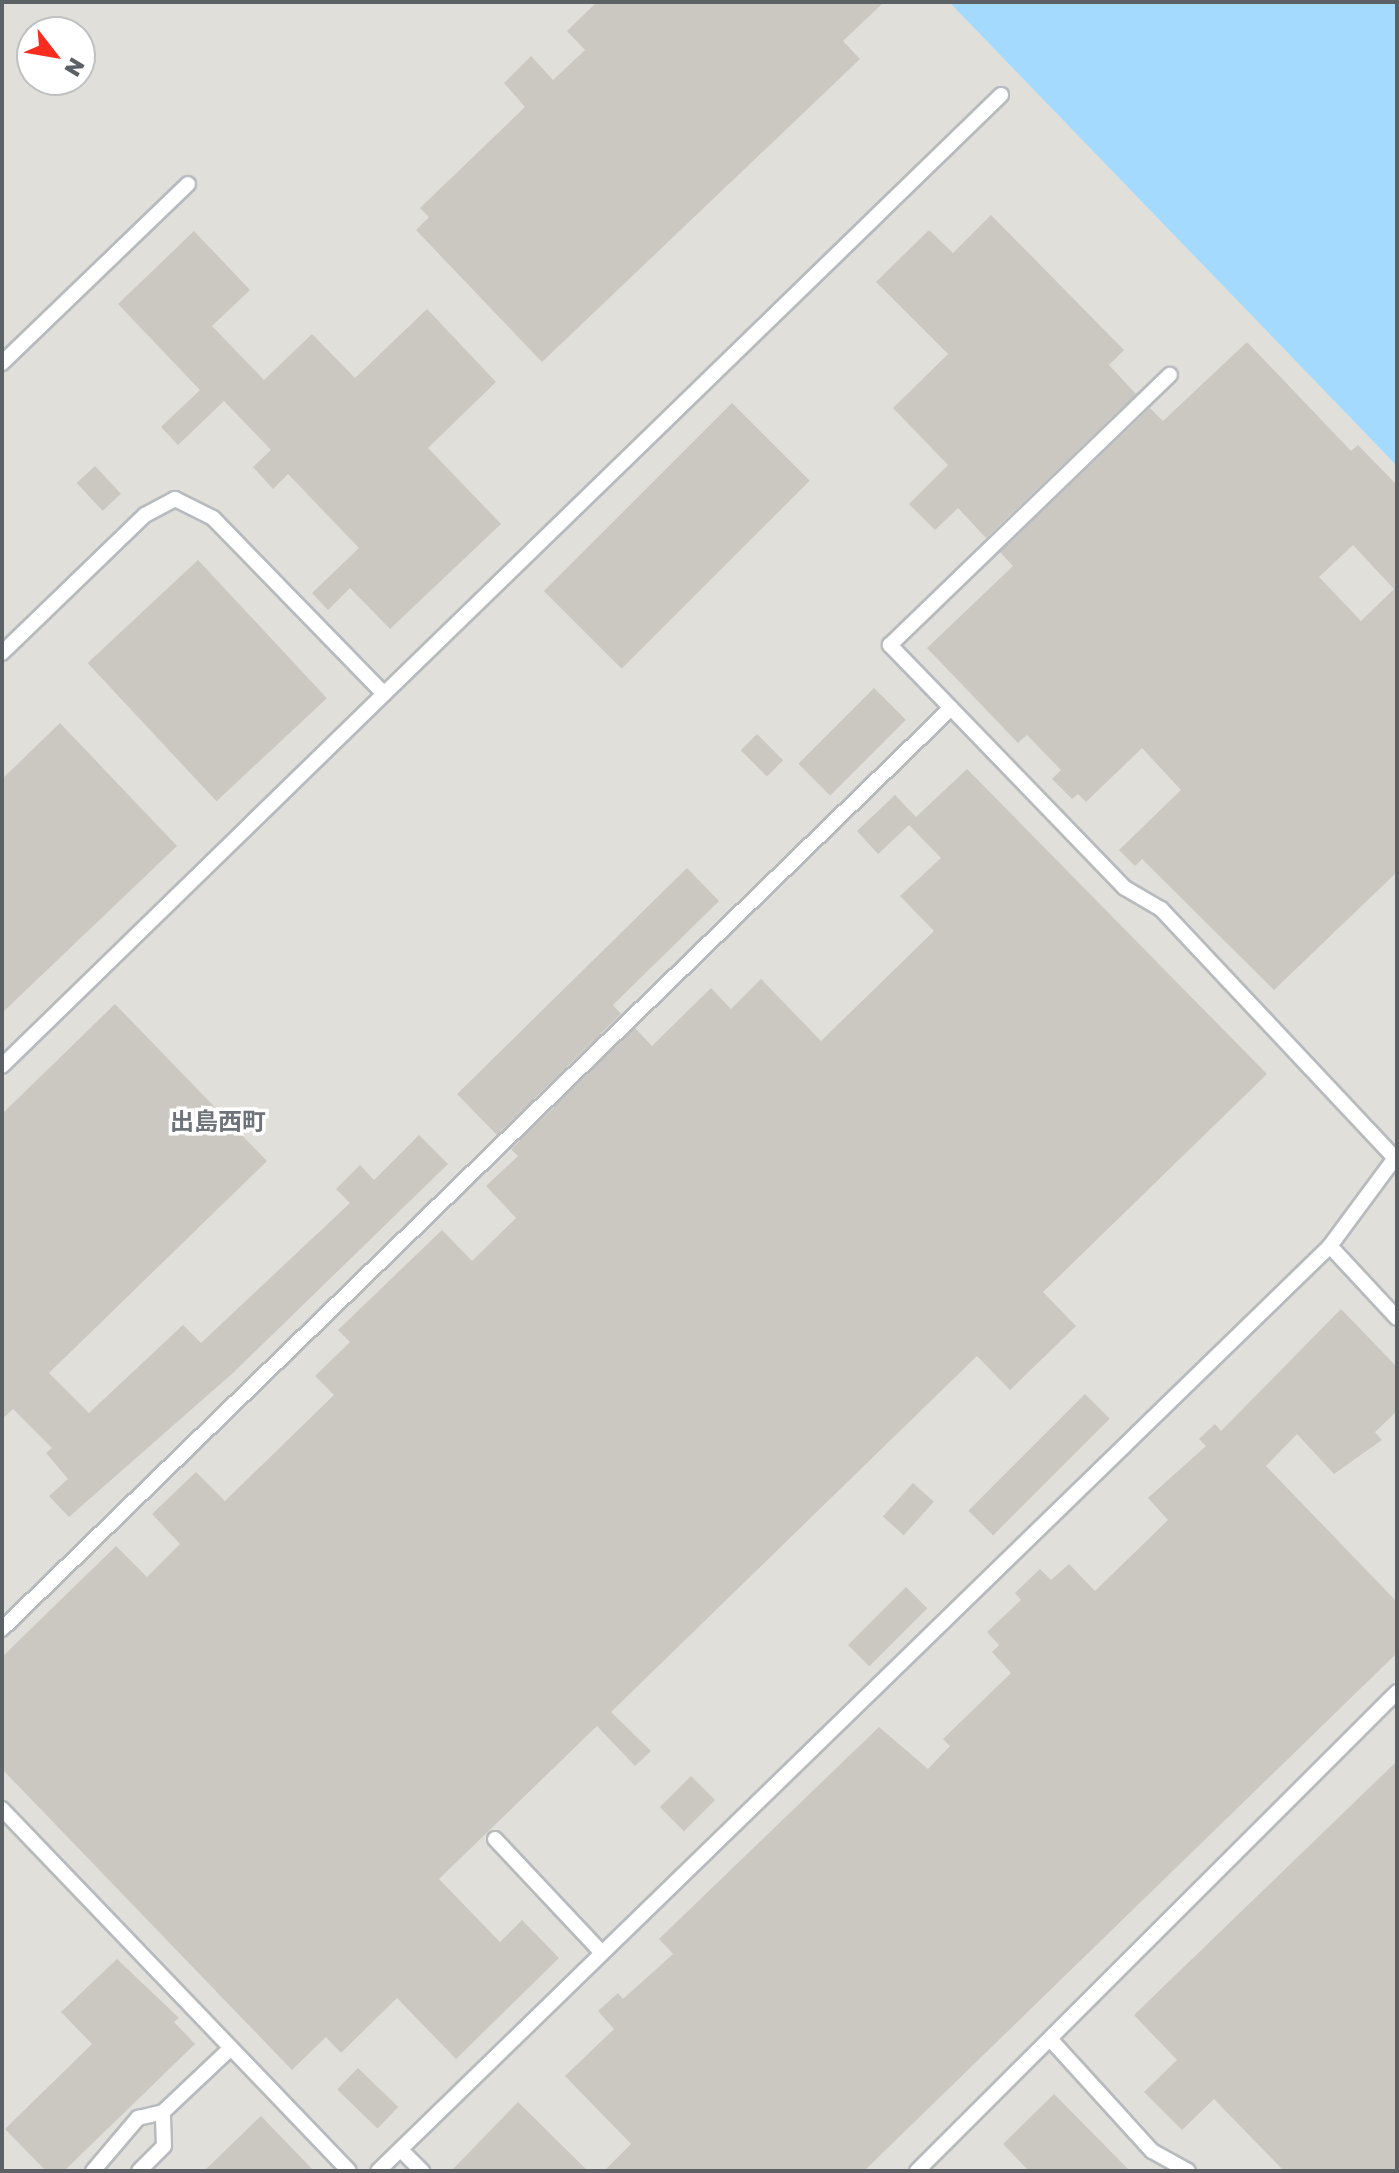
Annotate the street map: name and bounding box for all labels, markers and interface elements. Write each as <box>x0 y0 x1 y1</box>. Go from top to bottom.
north arrow <box>16 16 96 96</box>
text: N <box>59 53 91 82</box>
district label: 出島西町 <box>170 1107 266 1135</box>

